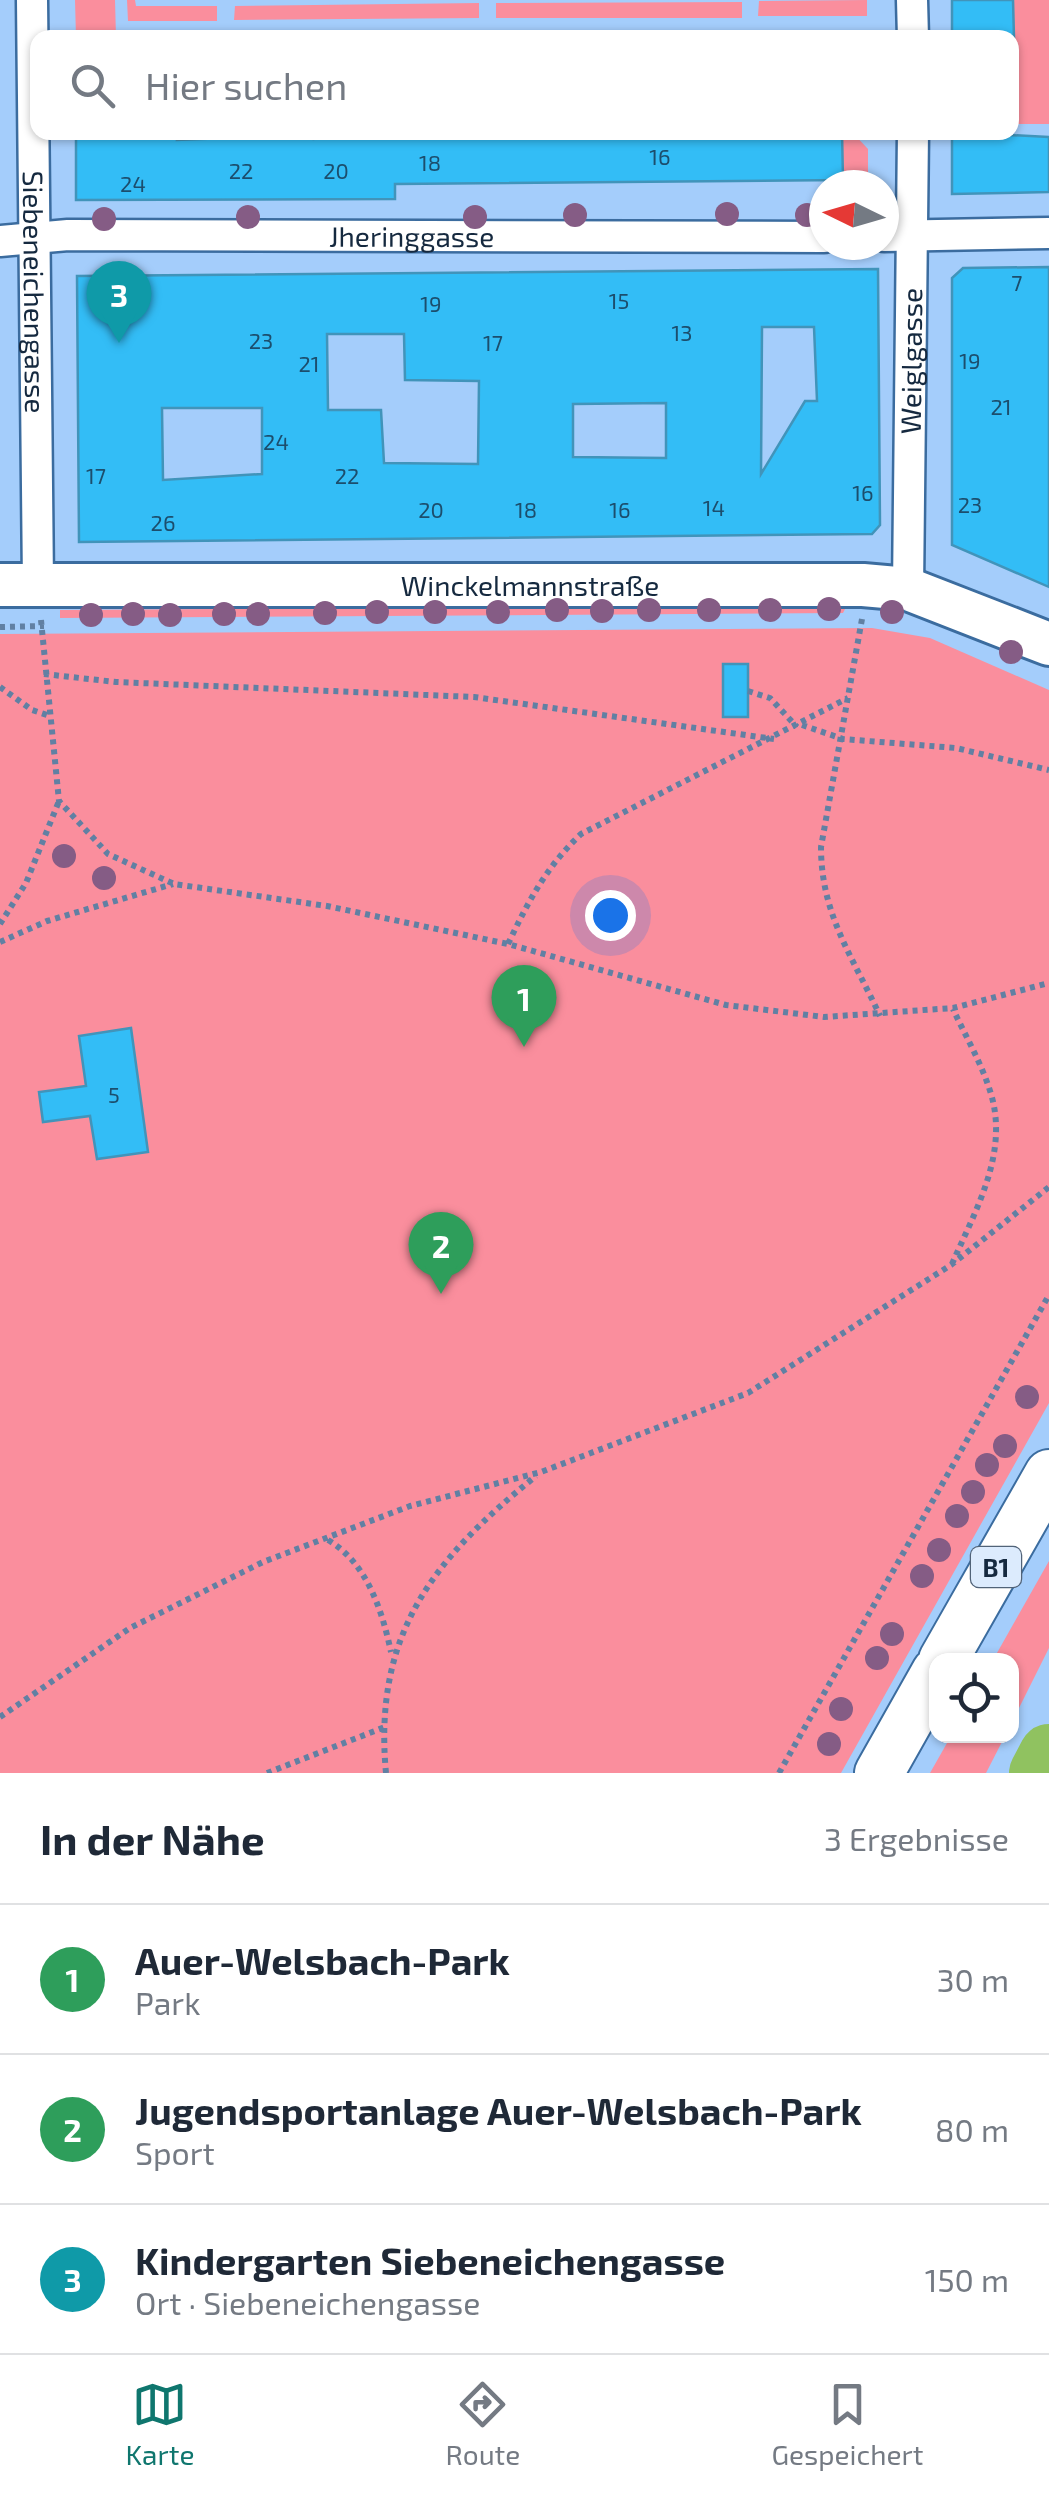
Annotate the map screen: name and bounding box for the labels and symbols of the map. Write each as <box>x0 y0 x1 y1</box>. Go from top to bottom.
house number: 16 <box>649 143 671 169</box>
house number: 18 <box>419 149 441 175</box>
house number: 22 <box>229 157 253 183</box>
house number: 20 <box>323 157 349 183</box>
street label: Siebeneichengasse <box>17 170 53 414</box>
house number: 24 <box>120 170 146 196</box>
north arrow <box>809 170 899 260</box>
street label: Jheringgasse <box>329 219 494 253</box>
pin: 3 <box>86 260 152 343</box>
house number: 7 <box>1011 269 1023 295</box>
house number: 15 <box>609 287 629 313</box>
street label: Weiglgasse <box>893 288 928 434</box>
house number: 19 <box>420 290 442 316</box>
house number: 13 <box>672 319 693 345</box>
house number: 23 <box>249 327 273 353</box>
house number: 17 <box>483 329 503 355</box>
house number: 19 <box>959 347 981 373</box>
house number: 21 <box>298 350 320 376</box>
house number: 21 <box>990 393 1012 419</box>
house number: 24 <box>263 428 289 454</box>
house number: 17 <box>86 462 106 488</box>
house number: 22 <box>335 462 359 488</box>
house number: 16 <box>852 479 874 505</box>
house number: 23 <box>958 491 982 517</box>
house number: 14 <box>703 494 725 520</box>
house number: 20 <box>418 496 444 522</box>
house number: 18 <box>515 496 537 522</box>
house number: 16 <box>609 496 631 522</box>
house number: 26 <box>151 509 175 535</box>
street label: Winckelmannstraße <box>401 568 659 602</box>
your location <box>585 890 636 941</box>
pin: 1 <box>492 964 556 1047</box>
house number: 5 <box>108 1081 120 1107</box>
pin: 2 <box>408 1212 474 1294</box>
road number: B1 <box>971 1547 1021 1587</box>

